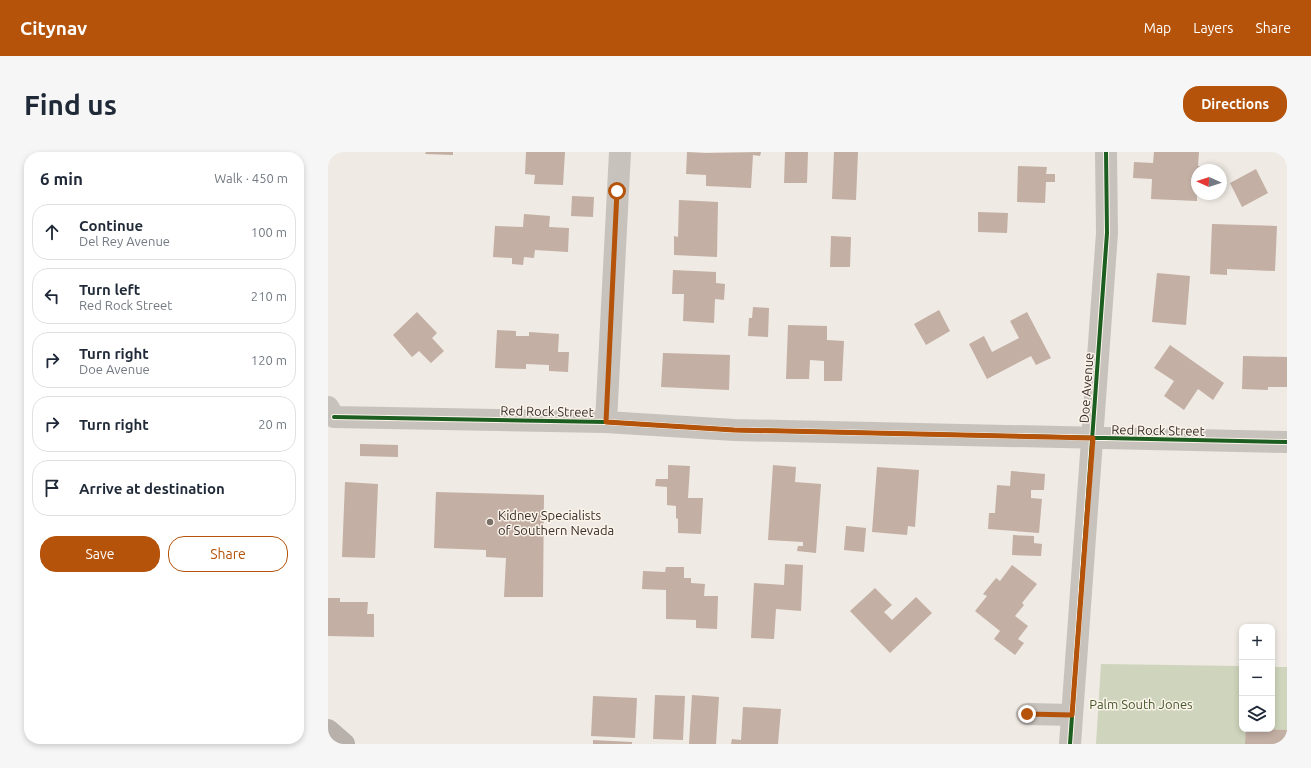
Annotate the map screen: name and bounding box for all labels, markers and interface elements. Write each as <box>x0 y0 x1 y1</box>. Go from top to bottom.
text: Citynav <box>20 17 87 39</box>
text: Map <box>1144 20 1171 36</box>
text: Layers <box>1193 20 1233 36</box>
text: Share <box>1255 20 1291 36</box>
button: Directions <box>1183 86 1287 122</box>
text: Find us <box>24 89 117 120</box>
north arrow <box>1191 164 1227 200</box>
text: 6 min <box>40 169 83 188</box>
text: Walk · 450 m <box>214 171 288 185</box>
route start <box>608 182 626 200</box>
text: Continue <box>79 217 143 234</box>
icon: ahead <box>41 221 63 243</box>
text: 100 m <box>251 225 287 239</box>
text: Del Rey Avenue <box>79 234 170 248</box>
text: Turn left <box>79 281 140 298</box>
icon: left <box>41 285 63 307</box>
text: 210 m <box>251 289 287 303</box>
text: Red Rock Street <box>79 298 172 312</box>
text: Turn right <box>79 345 149 362</box>
icon: right <box>41 349 63 371</box>
street label: Doe Avenue <box>1077 352 1095 424</box>
text: 120 m <box>251 353 287 367</box>
text: Doe Avenue <box>79 362 150 376</box>
street label: Red Rock Street <box>500 403 594 419</box>
icon: right <box>41 413 63 435</box>
text: Turn right <box>79 416 149 433</box>
text: 20 m <box>258 417 287 431</box>
street label: Red Rock Street <box>1111 422 1205 438</box>
icon: arrive <box>41 477 63 499</box>
text: Arrive at destination <box>79 480 225 497</box>
place label: Kidney Specialists of Southern Nevada <box>498 508 614 537</box>
marker: Kidney Specialists of Southern Nevada <box>485 517 495 527</box>
button: Save <box>40 536 160 572</box>
button: Share <box>168 536 288 572</box>
map controls <box>1239 624 1275 732</box>
button: + <box>1239 624 1275 660</box>
button: − <box>1239 660 1275 696</box>
button: layers <box>1239 696 1275 732</box>
park label: Palm South Jones <box>1089 697 1193 711</box>
route end <box>1018 705 1036 723</box>

